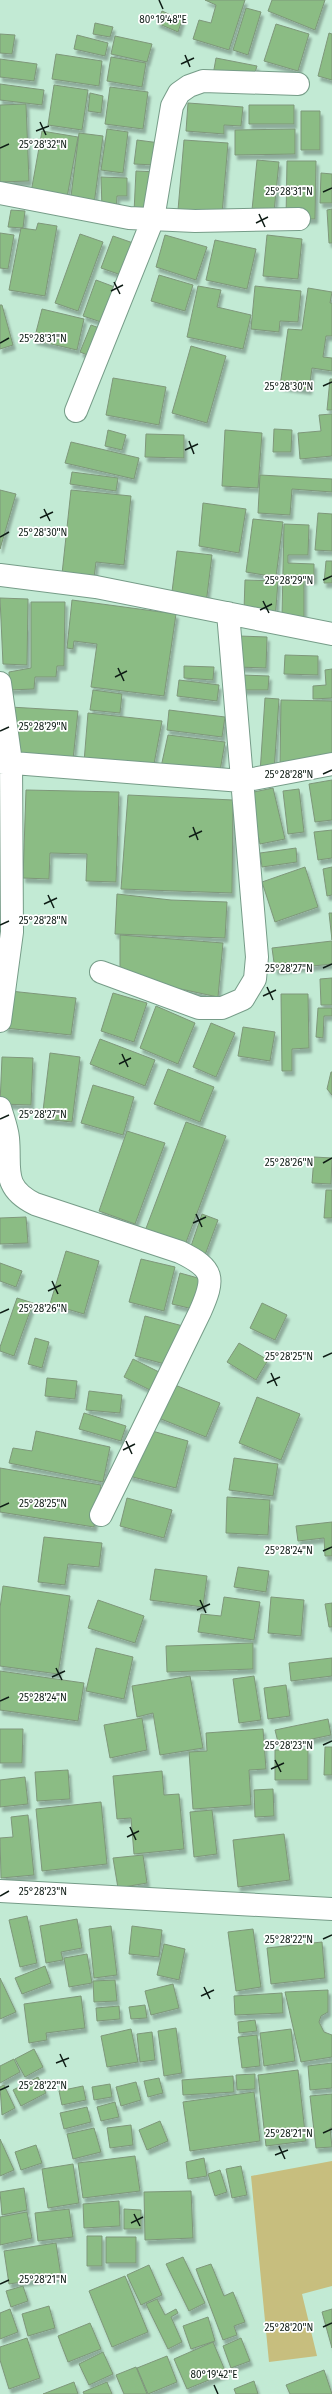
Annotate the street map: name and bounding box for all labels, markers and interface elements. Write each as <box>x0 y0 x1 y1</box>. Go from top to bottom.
text: 80°19'48"E <box>139 14 187 26</box>
text: 25°28'32"N <box>19 139 67 151</box>
text: 25°28'31"N <box>265 186 313 198</box>
text: 25°28'31"N <box>19 333 67 345</box>
text: 25°28'30"N <box>265 381 313 393</box>
text: 25°28'30"N <box>19 527 67 539</box>
text: 25°28'29"N <box>265 575 313 587</box>
text: 25°28'29"N <box>19 721 67 733</box>
text: 25°28'28"N <box>265 769 313 781</box>
text: 25°28'28"N <box>19 915 67 927</box>
text: 25°28'27"N <box>265 963 313 975</box>
text: 25°28'27"N <box>19 1109 67 1121</box>
text: 25°28'26"N <box>265 1157 313 1169</box>
text: 25°28'26"N <box>19 1303 67 1315</box>
text: 25°28'25"N <box>265 1351 313 1363</box>
text: 25°28'25"N <box>19 1498 67 1510</box>
text: 25°28'24"N <box>265 1545 313 1557</box>
text: 25°28'24"N <box>19 1692 67 1704</box>
text: 25°28'23"N <box>265 1740 313 1752</box>
text: 25°28'23"N <box>19 1886 67 1898</box>
text: 25°28'22"N <box>265 1934 313 1946</box>
text: 25°28'22"N <box>19 2080 67 2092</box>
text: 25°28'21"N <box>265 2128 313 2140</box>
text: 25°28'21"N <box>19 2274 67 2286</box>
text: 25°28'20"N <box>265 2322 313 2334</box>
text: 80°19'42"E <box>190 2369 238 2381</box>

